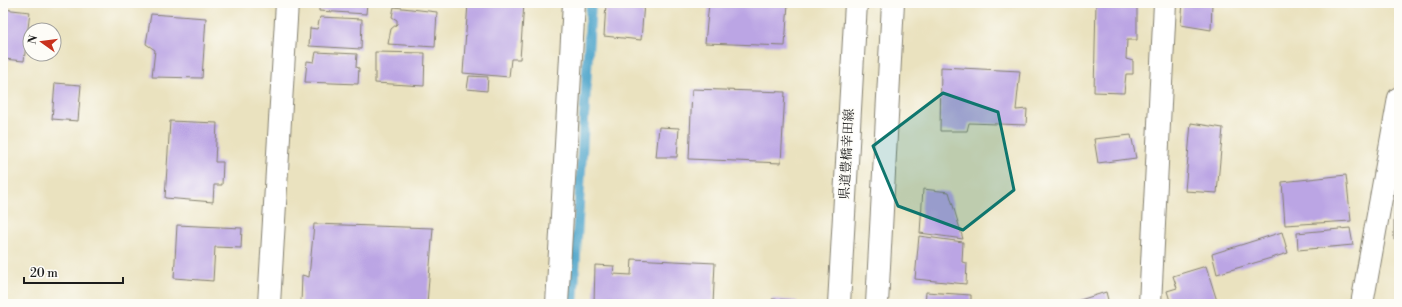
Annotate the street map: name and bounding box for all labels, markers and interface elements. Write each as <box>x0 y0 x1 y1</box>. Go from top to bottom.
north arrow <box>22 22 62 62</box>
text: N <box>25 34 41 46</box>
street label: 県道豊橋幸田線 <box>837 108 857 200</box>
scale bar <box>24 259 123 285</box>
text: 20 m <box>30 266 58 281</box>

